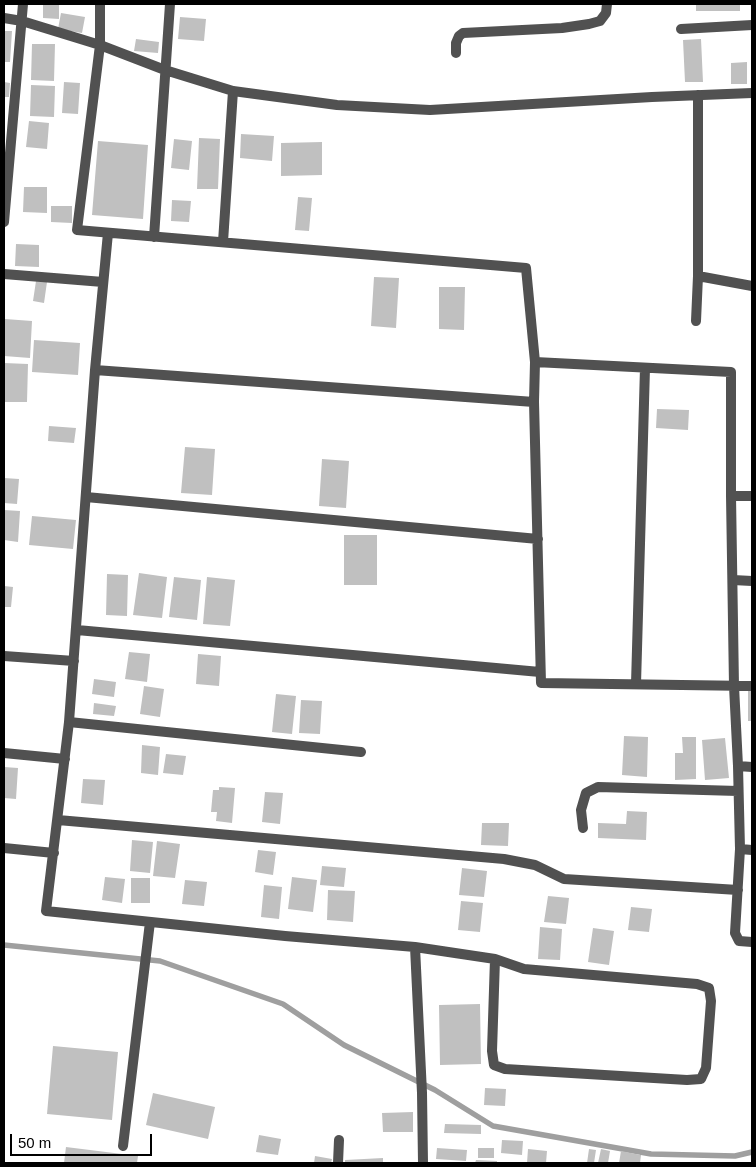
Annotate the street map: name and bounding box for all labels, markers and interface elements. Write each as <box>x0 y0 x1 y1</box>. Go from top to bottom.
scale bar <box>12 1124 155 1156</box>
text: 50 m <box>18 1134 51 1151</box>

